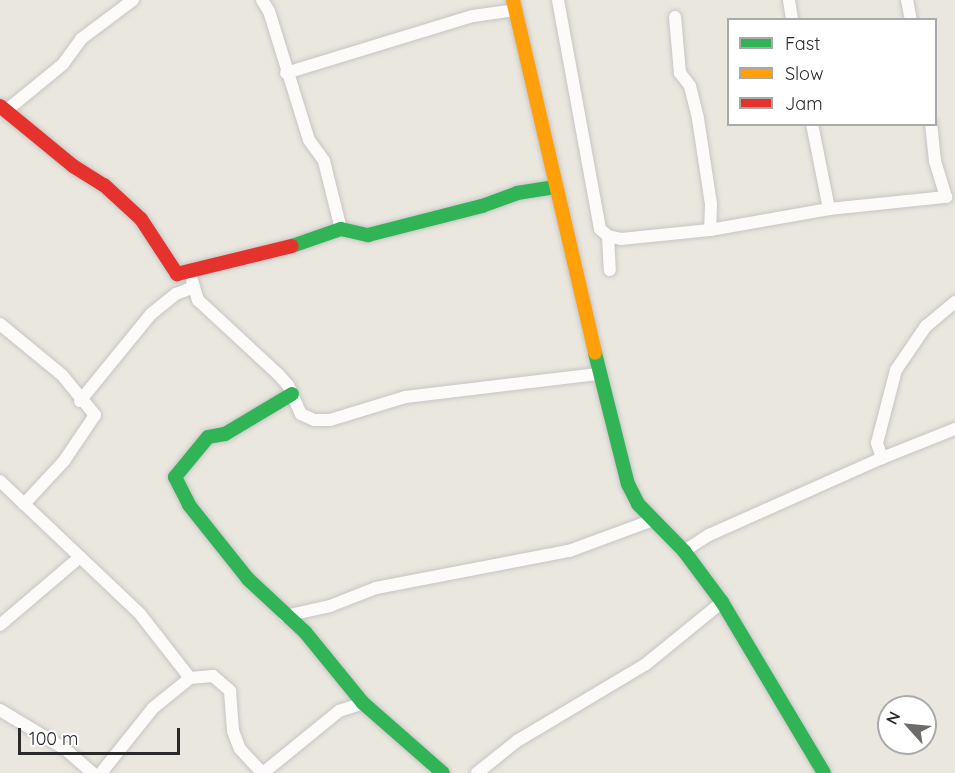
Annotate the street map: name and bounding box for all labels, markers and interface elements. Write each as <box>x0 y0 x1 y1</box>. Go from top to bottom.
legend <box>727 18 937 126</box>
text: Fast <box>785 32 820 55</box>
text: Slow <box>785 62 823 85</box>
text: Jam <box>785 92 823 115</box>
north arrow <box>877 695 937 755</box>
text: N <box>881 708 904 728</box>
scale bar <box>21 716 183 754</box>
text: 100 m <box>29 727 78 750</box>

